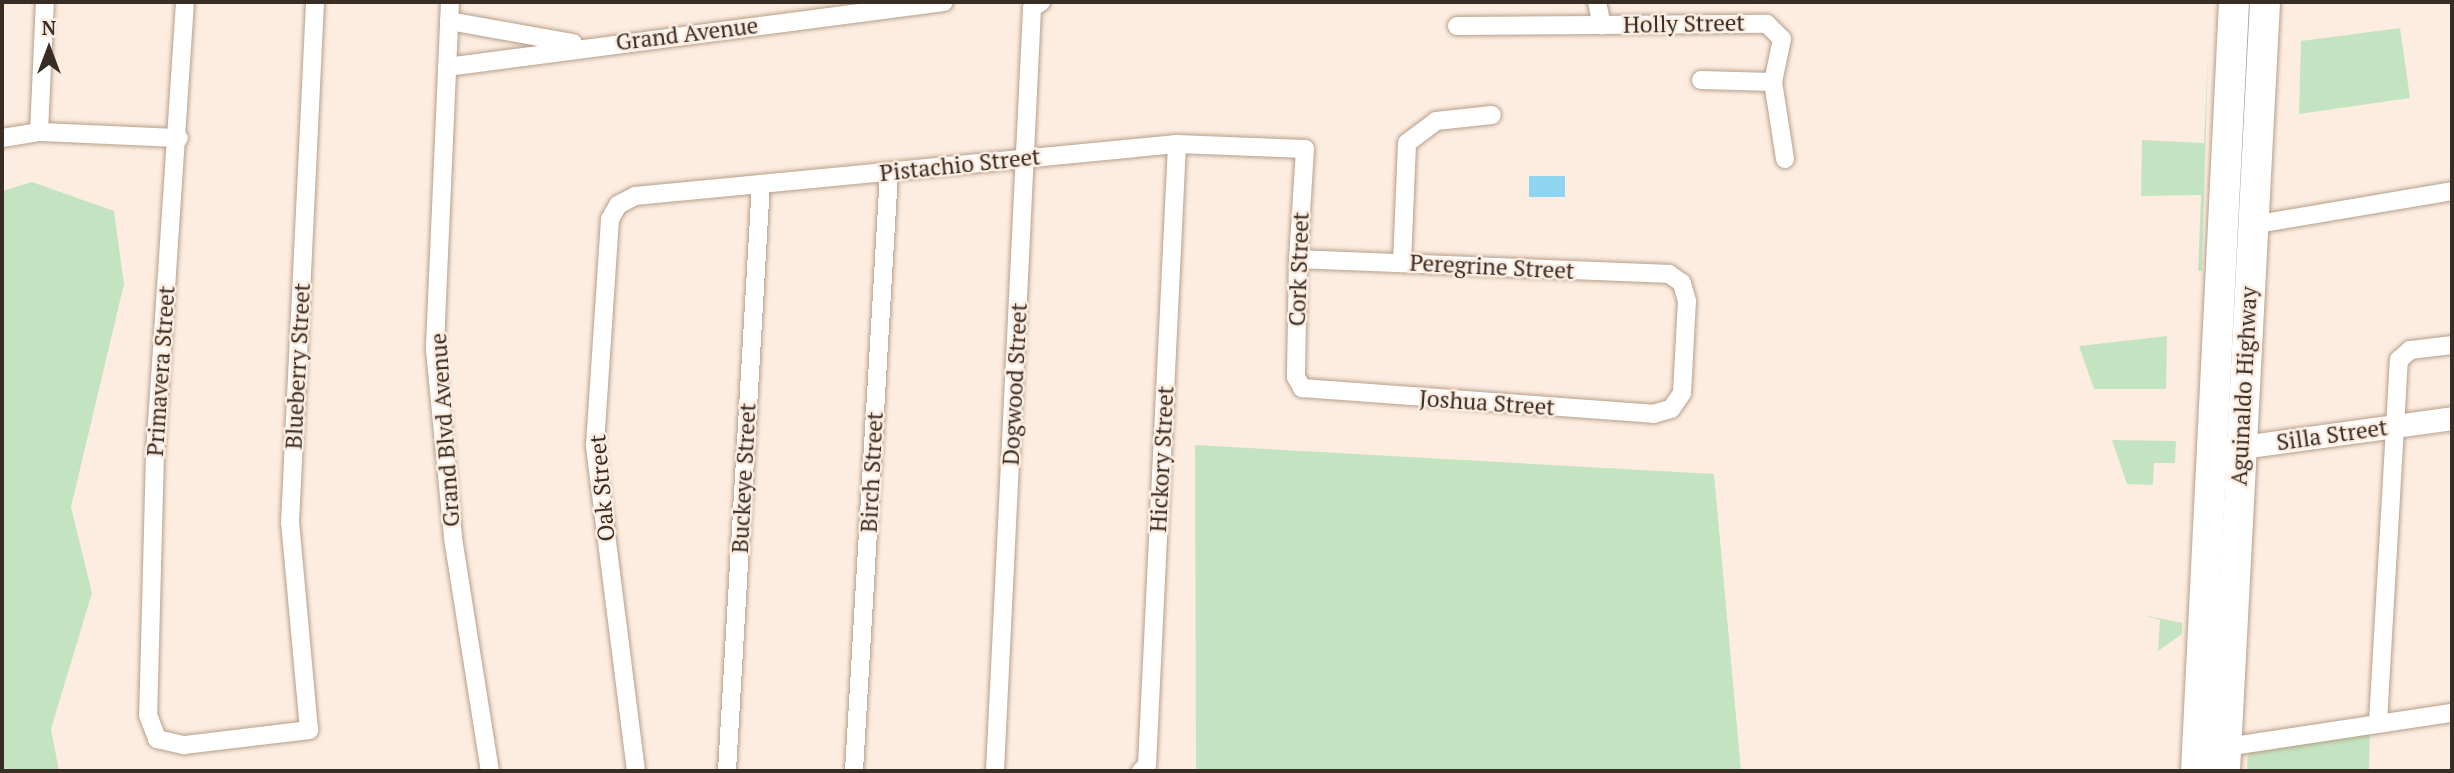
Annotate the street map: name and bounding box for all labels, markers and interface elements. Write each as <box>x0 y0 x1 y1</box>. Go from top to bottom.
street label: Holly Street <box>1623 9 1745 39</box>
street label: Grand Avenue <box>614 12 760 56</box>
north arrow <box>14 14 84 84</box>
text: N <box>42 15 56 40</box>
street label: Pistachio Street <box>878 143 1042 187</box>
street label: Cork Street <box>1283 211 1315 327</box>
street label: Peregrine Street <box>1409 249 1575 285</box>
street label: Blueberry Street <box>280 282 316 450</box>
street label: Primavera Street <box>141 285 181 457</box>
street label: Aguinaldo Highway <box>2225 286 2263 486</box>
street label: Dogwood Street <box>997 302 1033 466</box>
street label: Grand Blvd Avenue <box>424 332 466 528</box>
street label: Joshua Street <box>1418 384 1556 422</box>
street label: Hickory Street <box>1144 385 1180 533</box>
street label: Buckeye Street <box>726 402 762 554</box>
street label: Birch Street <box>855 411 889 533</box>
street label: Silla Street <box>2275 414 2389 456</box>
street label: Oak Street <box>584 433 620 543</box>

